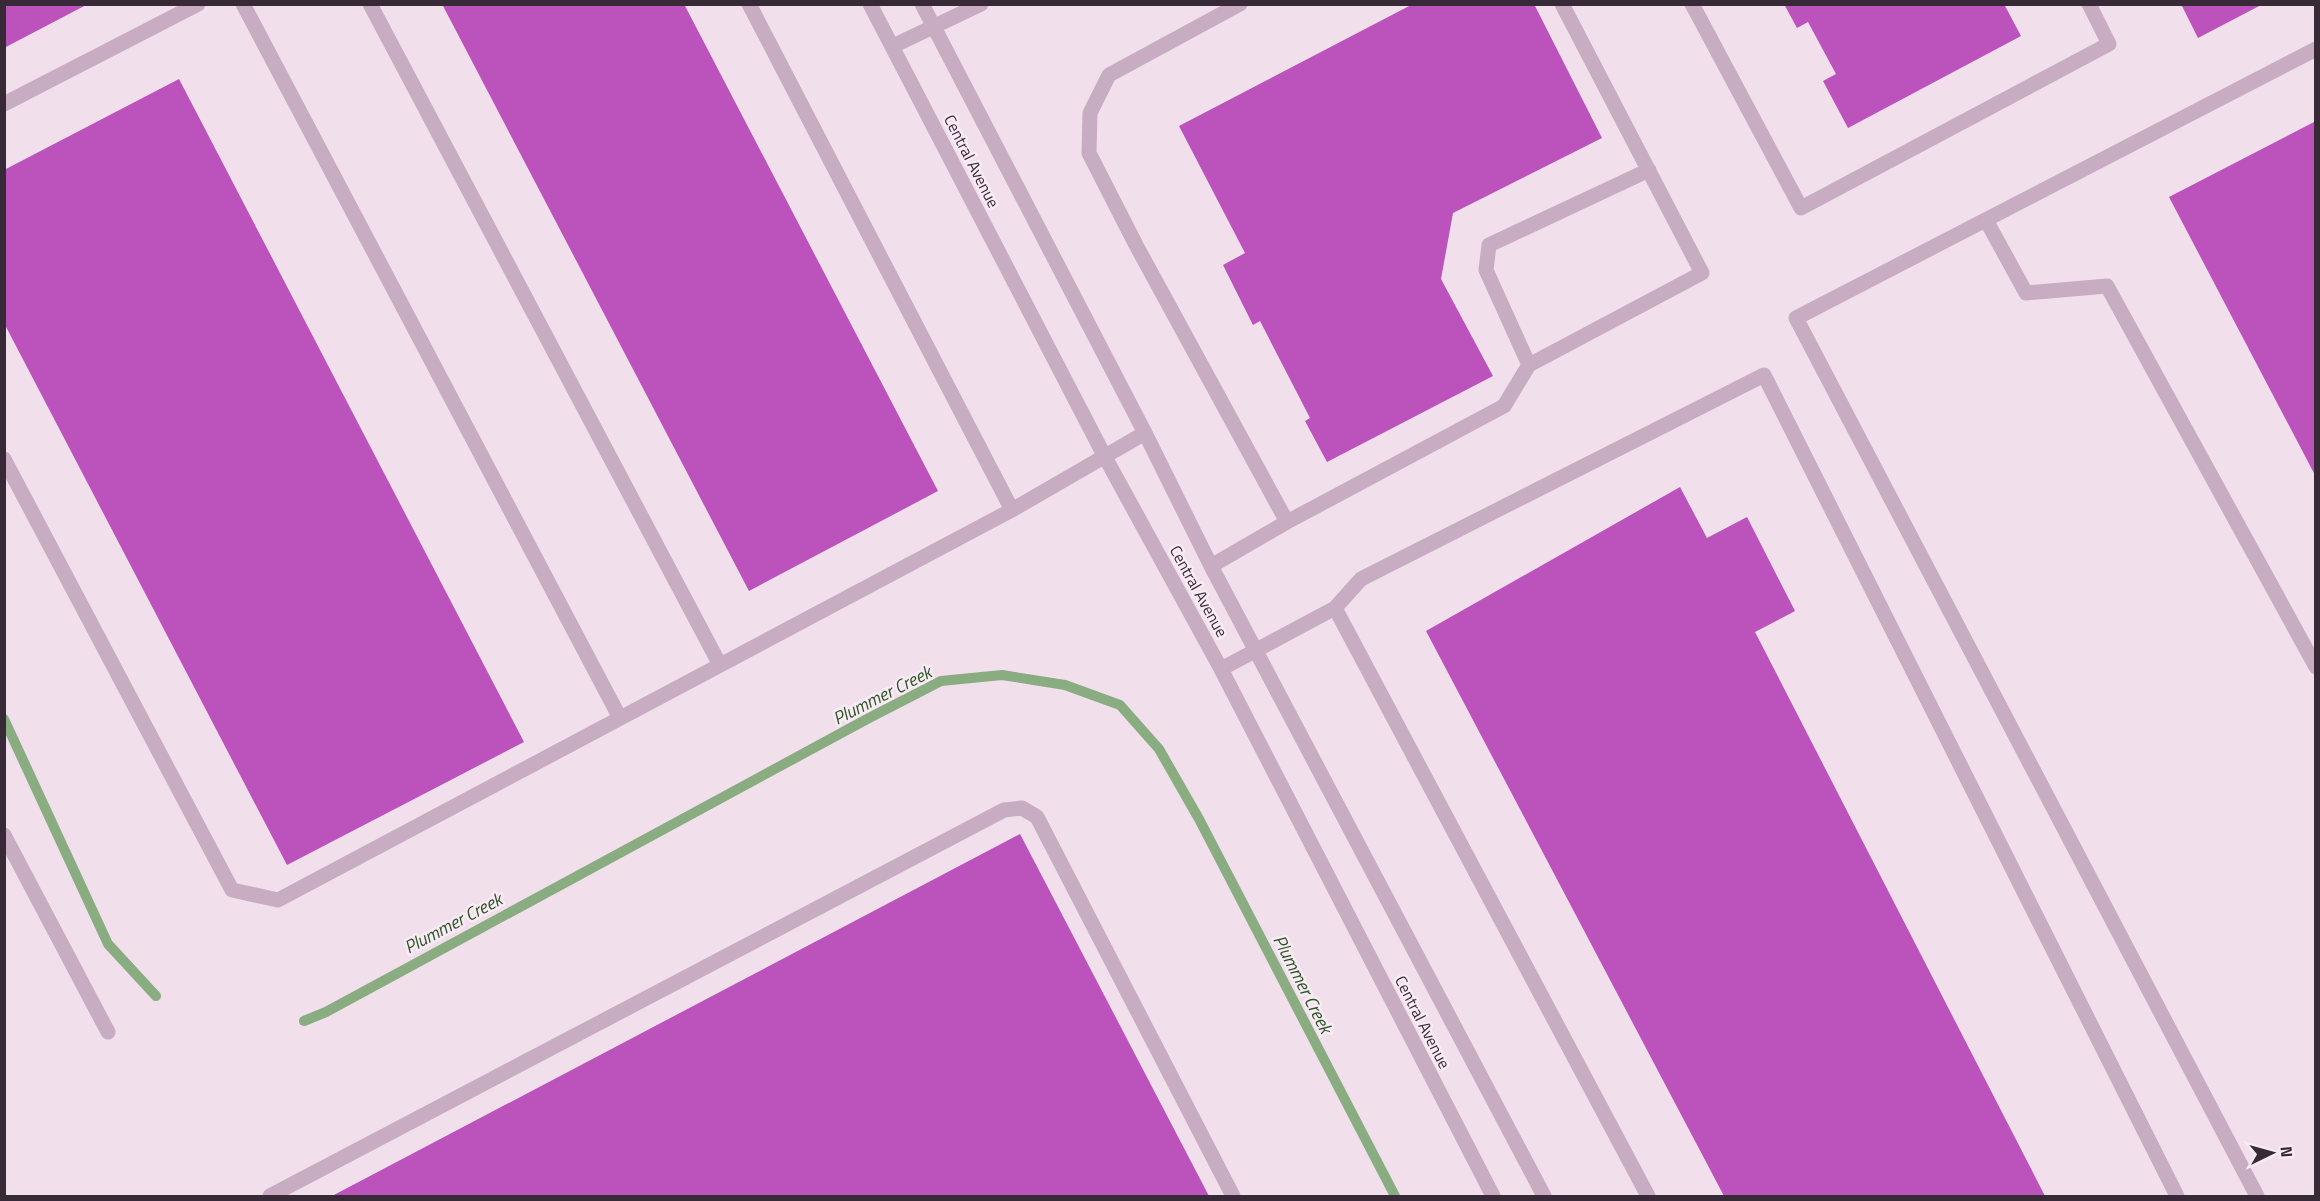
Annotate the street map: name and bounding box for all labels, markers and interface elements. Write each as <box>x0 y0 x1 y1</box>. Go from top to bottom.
street label: Central Avenue <box>938 110 1006 212</box>
street label: Central Avenue <box>1164 541 1234 641</box>
water label: Plummer Creek <box>828 658 938 731</box>
water label: Plummer Creek <box>399 885 509 960</box>
water label: Plummer Creek <box>1267 930 1340 1040</box>
street label: Central Avenue <box>1389 971 1457 1073</box>
north arrow <box>2242 1123 2302 1183</box>
text: N <box>2275 1145 2299 1158</box>

